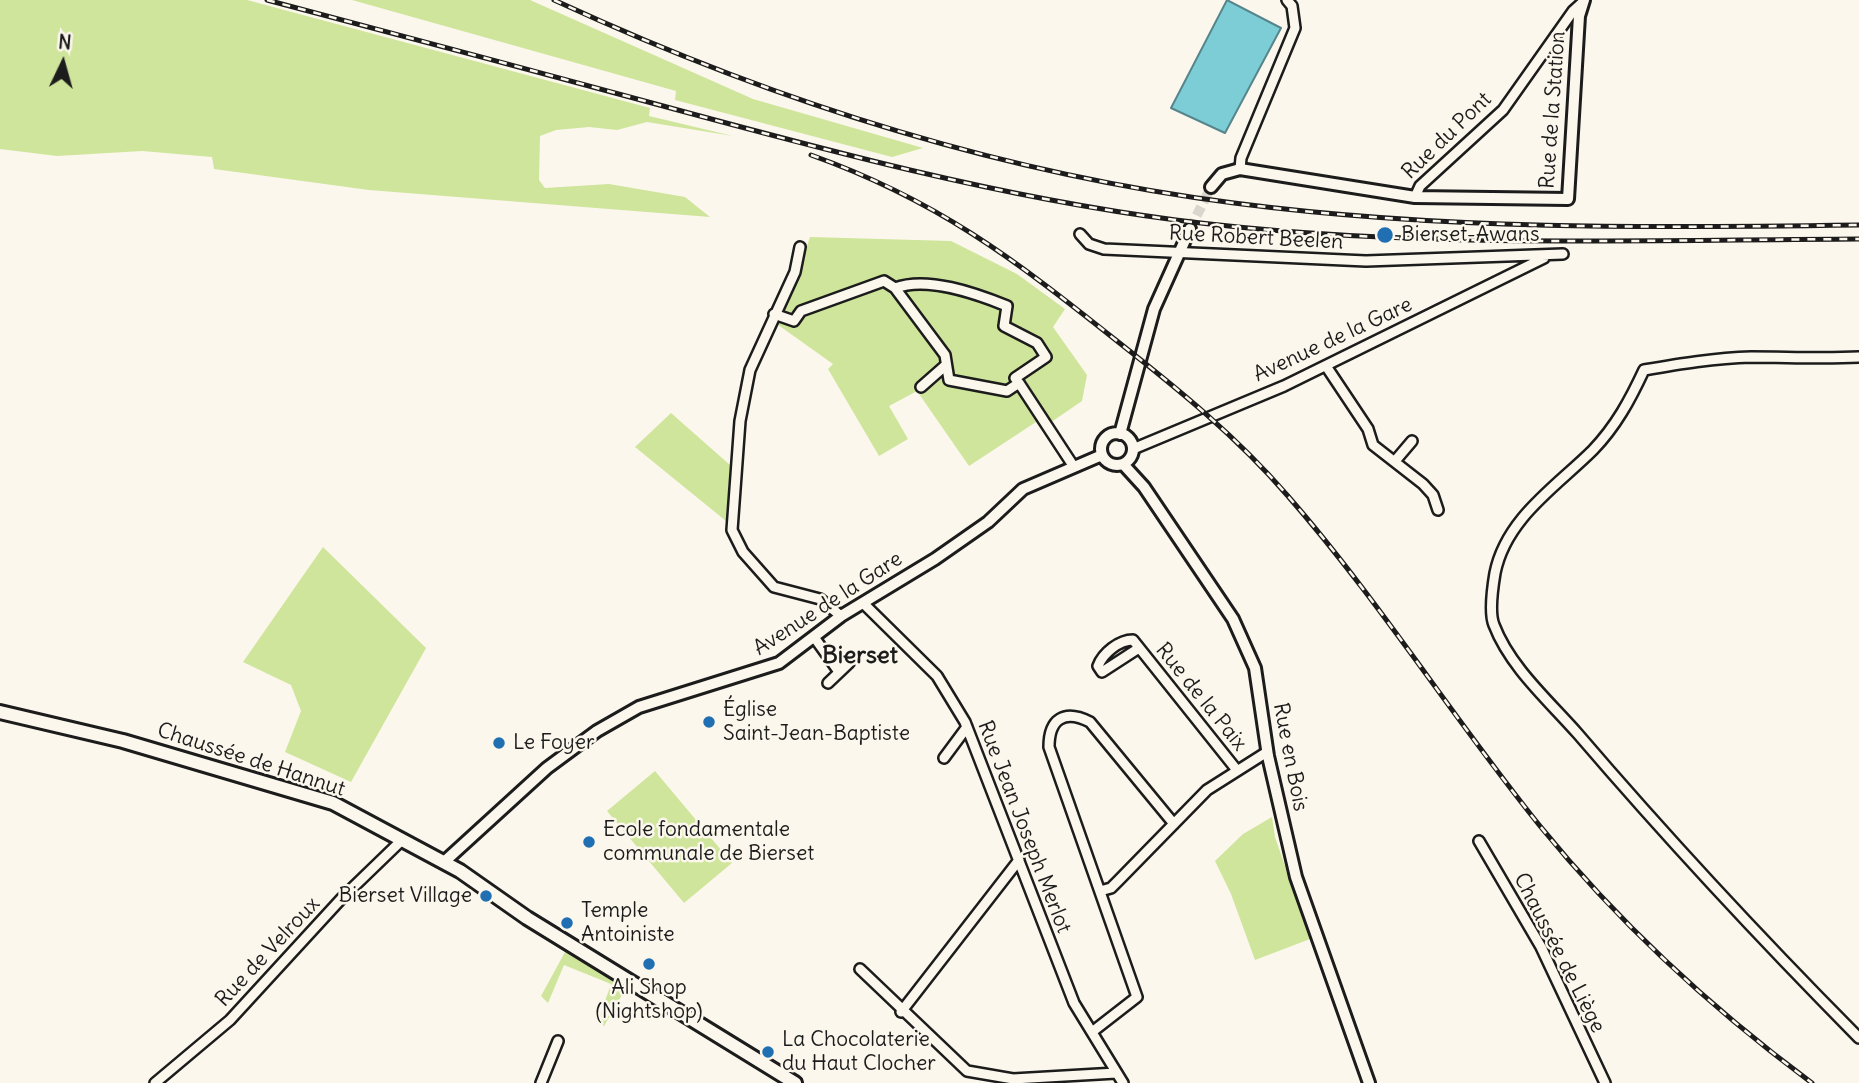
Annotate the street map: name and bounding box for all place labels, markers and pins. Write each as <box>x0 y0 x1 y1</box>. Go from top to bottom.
place label: Bierset-Awans <box>1401 222 1540 248</box>
marker: Bierset-Awans <box>1375 225 1395 245</box>
place label: Église Saint-Jean-Baptiste <box>723 697 910 747</box>
marker: Église Saint-Jean-Baptiste <box>701 714 717 730</box>
place label: Le Foyer <box>513 730 595 756</box>
marker: Le Foyer <box>491 735 507 751</box>
place label: Ecole fondamentale communale de Bierset <box>603 817 814 867</box>
marker: Ecole fondamentale communale de Bierset <box>581 834 597 850</box>
place label: Bierset Village <box>339 883 472 909</box>
marker: Bierset Village <box>478 888 494 904</box>
place label: Temple Antoiniste <box>581 898 675 948</box>
marker: Temple Antoiniste <box>559 915 575 931</box>
marker: Ali Shop (Nightshop) <box>641 956 657 972</box>
place label: Ali Shop (Nightshop) <box>595 975 703 1025</box>
place label: La Chocolaterie du Haut Clocher <box>782 1027 936 1077</box>
marker: La Chocolaterie du Haut Clocher <box>760 1044 776 1060</box>

